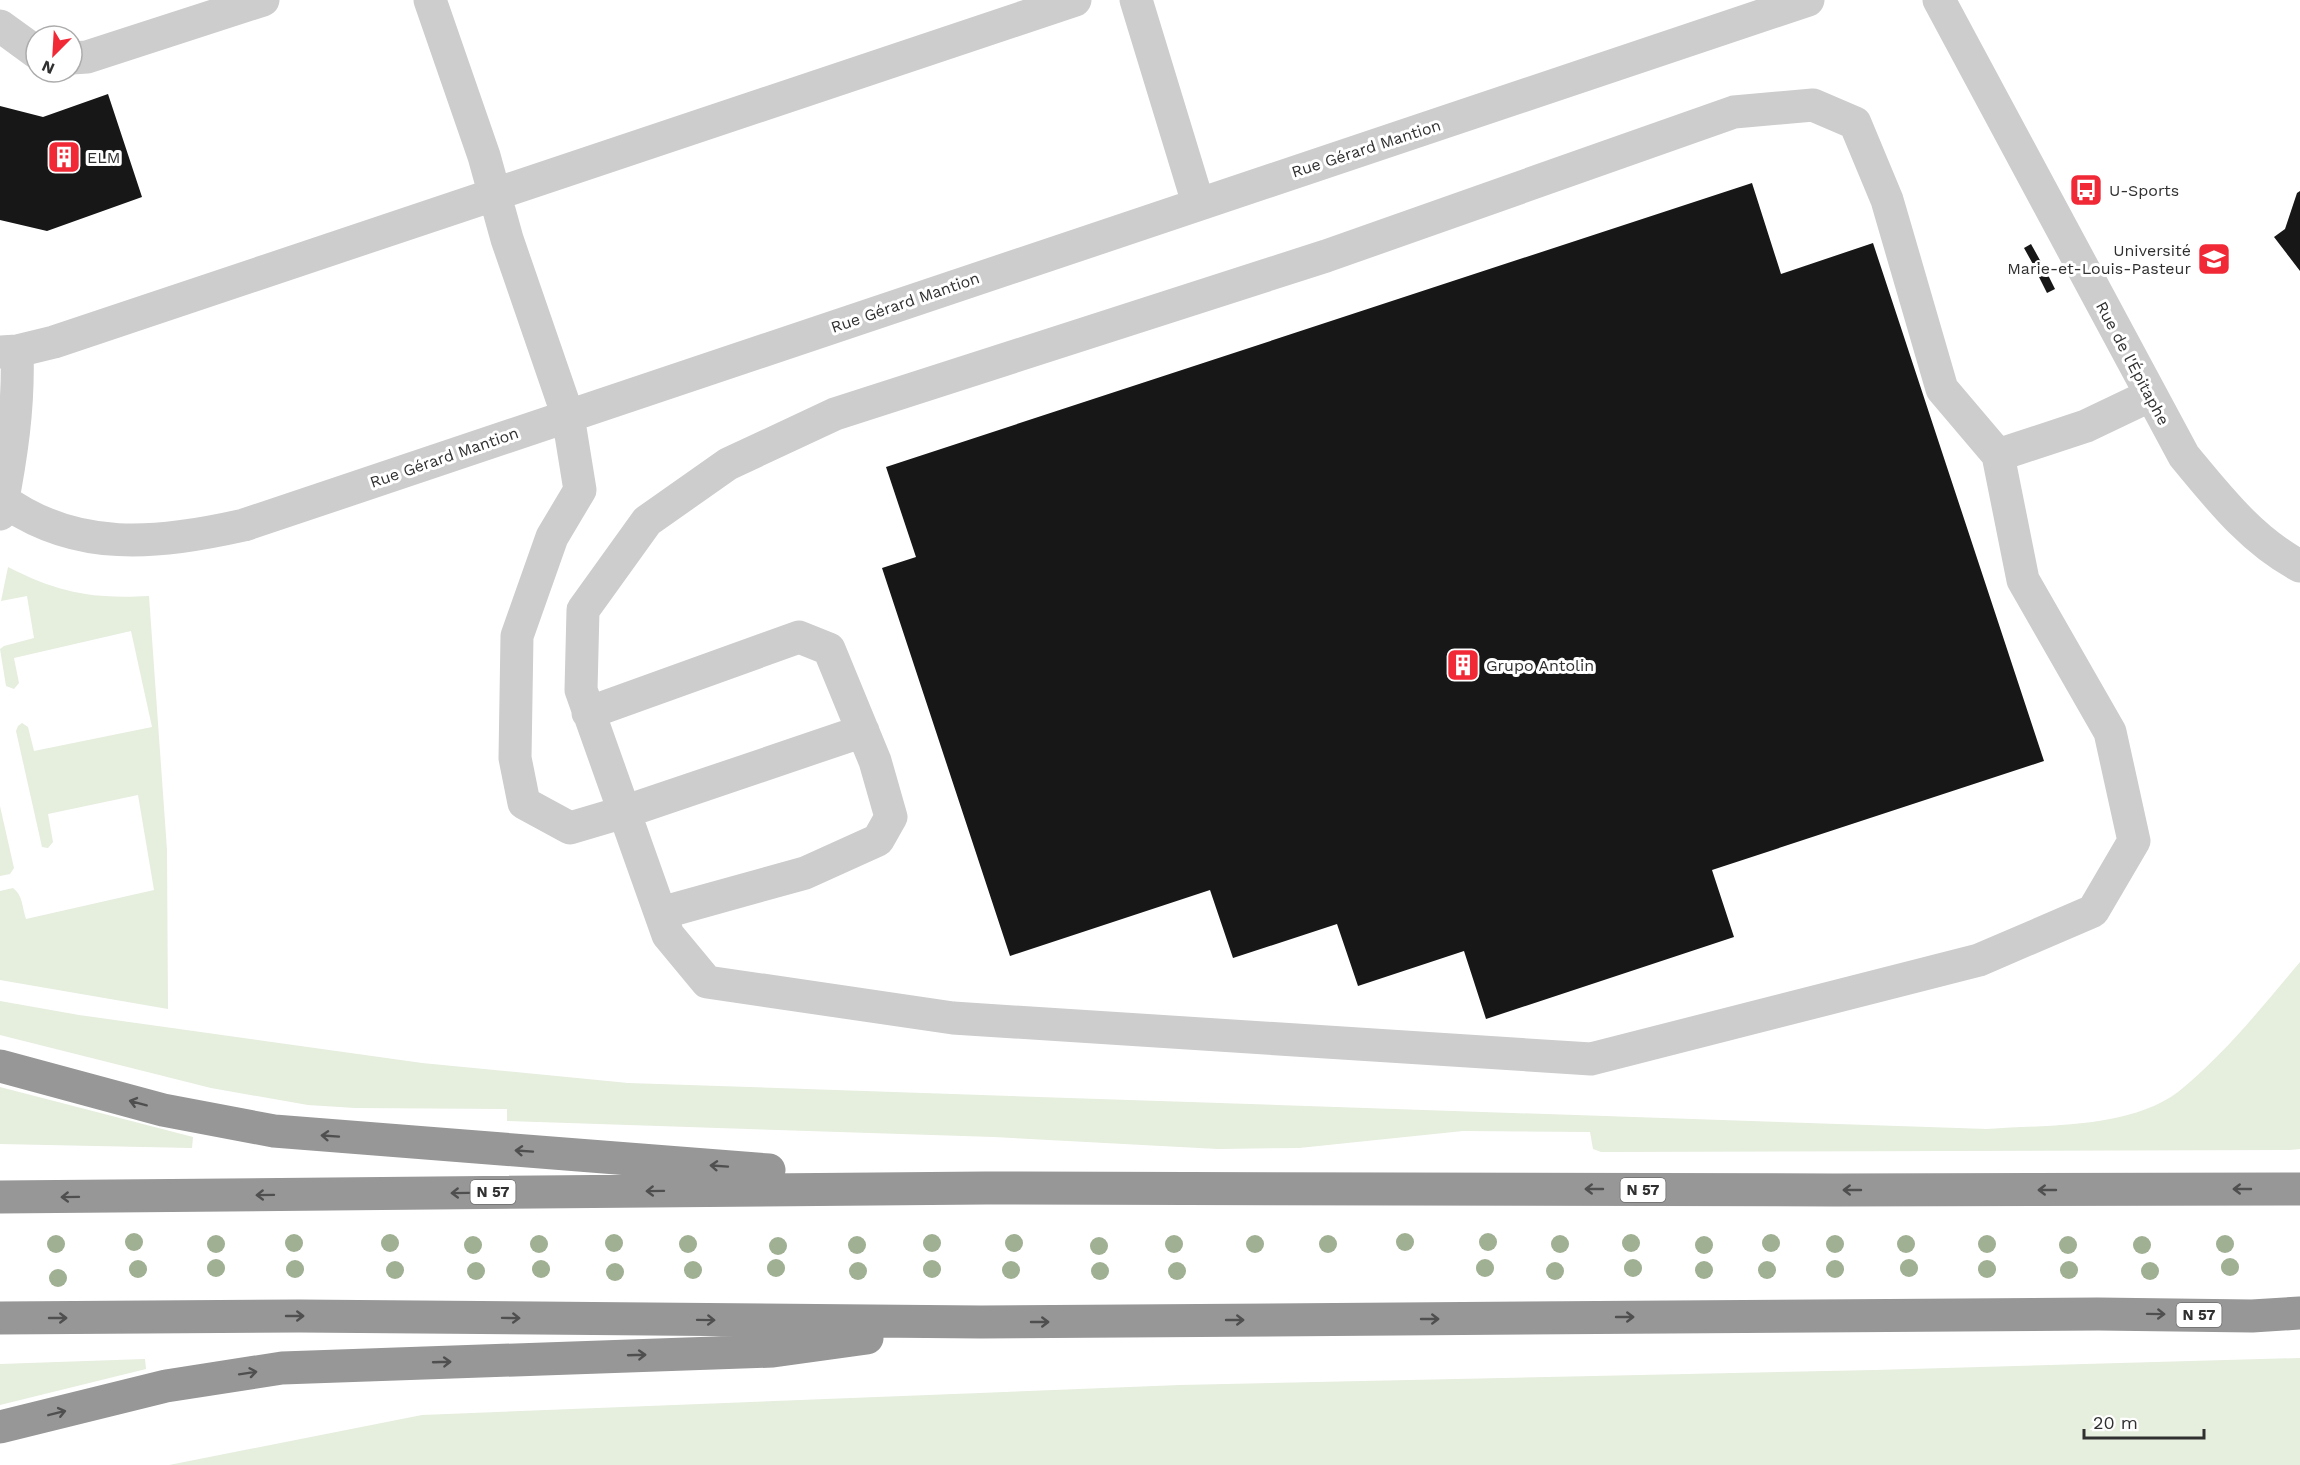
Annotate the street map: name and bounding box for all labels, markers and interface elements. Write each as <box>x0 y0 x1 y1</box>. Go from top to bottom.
north arrow <box>24 24 84 84</box>
text: N <box>39 56 57 78</box>
street label: Rue Gérard Mantion <box>1289 115 1443 182</box>
building icon: ELM <box>46 139 82 175</box>
place label: ELM <box>87 148 120 167</box>
bus stop icon: U-Sports <box>2068 172 2104 208</box>
place label: U-Sports <box>2109 181 2179 200</box>
place label: Université Marie-et-Louis-Pasteur <box>2007 241 2191 278</box>
school or university icon: Université Marie-et-Louis-Pasteur <box>2196 241 2232 277</box>
street label: Rue Gérard Mantion <box>828 268 982 337</box>
street label: Rue de l'Épitaphe <box>2092 298 2173 428</box>
street label: Rue Gérard Mantion <box>367 423 521 492</box>
building icon: Grupo Antolin <box>1445 647 1481 683</box>
place label: Grupo Antolin <box>1486 656 1594 675</box>
one-way arrow <box>129 1097 148 1108</box>
one-way arrow <box>320 1130 340 1141</box>
one-way arrow <box>515 1145 535 1156</box>
one-way arrow <box>709 1161 729 1172</box>
road number: N 57 <box>1620 1178 1666 1202</box>
road number: N 57 <box>470 1180 516 1204</box>
one-way arrow <box>1584 1183 1604 1195</box>
one-way arrow <box>2232 1183 2252 1195</box>
one-way arrow <box>1842 1184 1862 1196</box>
one-way arrow <box>2037 1184 2057 1196</box>
one-way arrow <box>645 1185 665 1197</box>
one-way arrow <box>450 1187 470 1199</box>
one-way arrow <box>255 1189 275 1201</box>
one-way arrow <box>60 1191 80 1202</box>
road number: N 57 <box>2176 1303 2222 1327</box>
one-way arrow <box>2146 1309 2166 1320</box>
one-way arrow <box>285 1310 305 1322</box>
one-way arrow <box>1614 1311 1634 1323</box>
one-way arrow <box>48 1312 68 1324</box>
one-way arrow <box>501 1312 521 1324</box>
one-way arrow <box>1419 1313 1439 1324</box>
one-way arrow <box>696 1314 716 1326</box>
one-way arrow <box>1224 1314 1244 1326</box>
one-way arrow <box>1029 1316 1049 1328</box>
one-way arrow <box>626 1349 646 1361</box>
one-way arrow <box>432 1356 452 1367</box>
one-way arrow <box>237 1368 257 1379</box>
scale bar <box>2084 1402 2204 1440</box>
one-way arrow <box>47 1406 66 1418</box>
text: 20 m <box>2093 1412 2138 1433</box>

